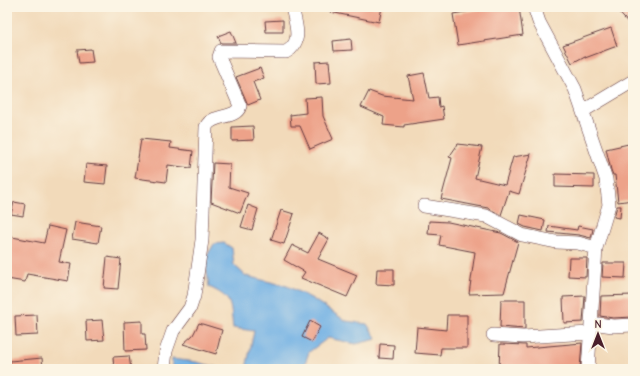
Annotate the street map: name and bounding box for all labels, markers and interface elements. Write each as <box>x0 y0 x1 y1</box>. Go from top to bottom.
north arrow <box>578 314 618 354</box>
text: N <box>594 318 602 331</box>

